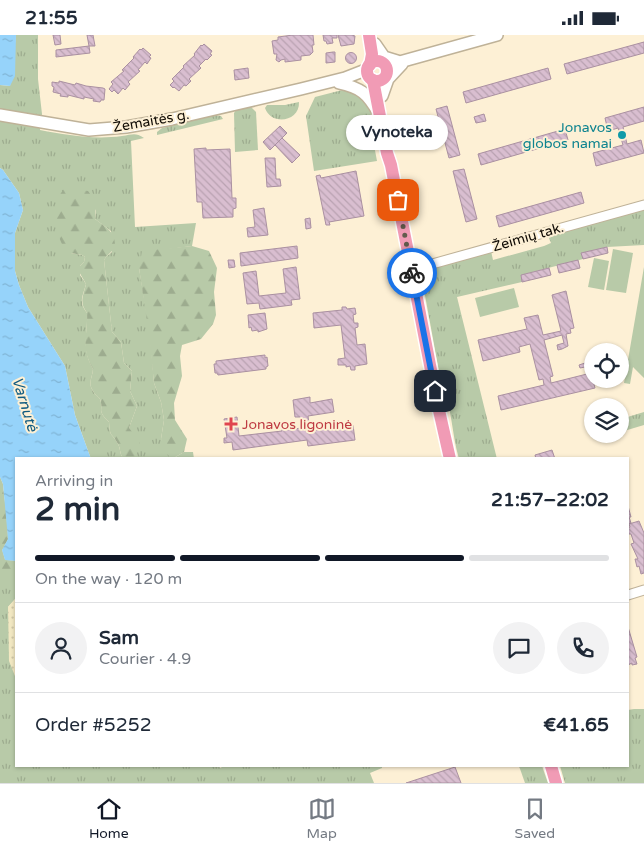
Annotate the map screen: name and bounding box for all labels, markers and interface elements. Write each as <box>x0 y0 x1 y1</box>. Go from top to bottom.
text: 21:55 <box>25 7 78 29</box>
street label: Žemaitės g. <box>112 106 190 136</box>
callout: Vynoteka <box>347 115 449 150</box>
place label: Jonavos globos namai <box>523 119 612 152</box>
text: Vynoteka <box>361 122 433 142</box>
marker: Jonavos globos namai <box>616 129 628 141</box>
pin <box>377 179 419 221</box>
icon: bag <box>384 186 412 214</box>
street label: Žeimių tak. <box>490 219 566 255</box>
courier <box>387 248 437 298</box>
icon: bike <box>398 259 426 287</box>
map controls <box>584 343 629 443</box>
button: locate <box>584 343 629 388</box>
pin <box>414 370 456 412</box>
water label: Varnutė <box>8 375 42 435</box>
icon: home <box>421 377 449 405</box>
button: layers <box>584 398 629 443</box>
place label: Jonavos ligoninė <box>242 416 352 433</box>
marker: Jonavos ligoninė <box>224 417 238 431</box>
text: Arriving in <box>35 471 113 491</box>
text: 21:57–22:02 <box>491 489 609 511</box>
text: 2 min <box>35 491 120 529</box>
text: On the way · 120 m <box>35 569 182 589</box>
button: person <box>35 622 87 674</box>
button: chat <box>493 622 545 674</box>
button: phone <box>557 622 609 674</box>
text: Sam <box>99 627 139 649</box>
text: Courier · 4.9 <box>99 649 191 669</box>
text: Order #5252 <box>35 714 152 736</box>
text: €41.65 <box>543 714 609 736</box>
tab: Home <box>89 795 129 842</box>
tab: Map <box>306 795 337 842</box>
tab: Saved <box>515 795 555 842</box>

